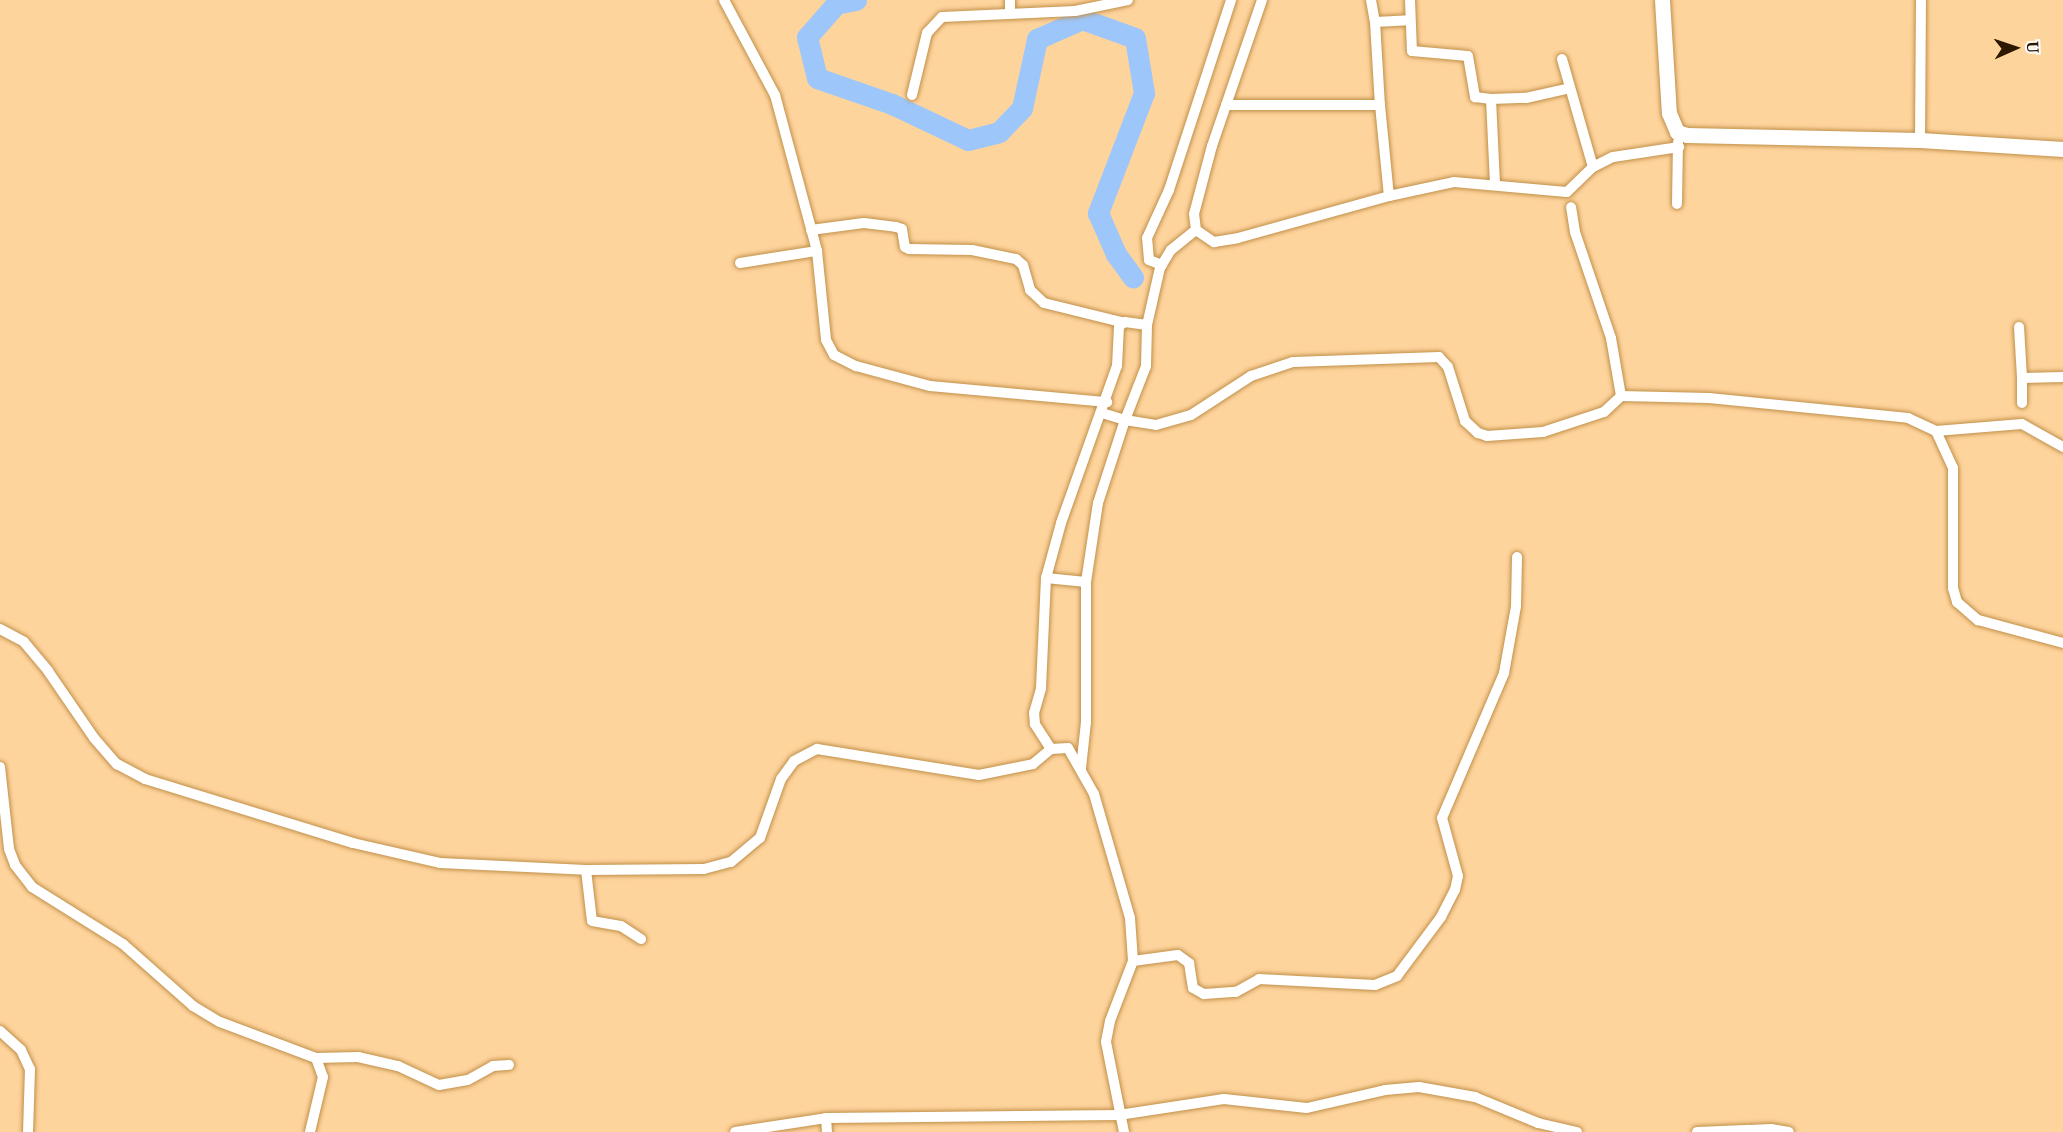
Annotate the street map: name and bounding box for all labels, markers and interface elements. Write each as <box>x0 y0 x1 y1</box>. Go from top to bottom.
north arrow <box>1985 18 2045 78</box>
text: U <box>2022 41 2044 54</box>

